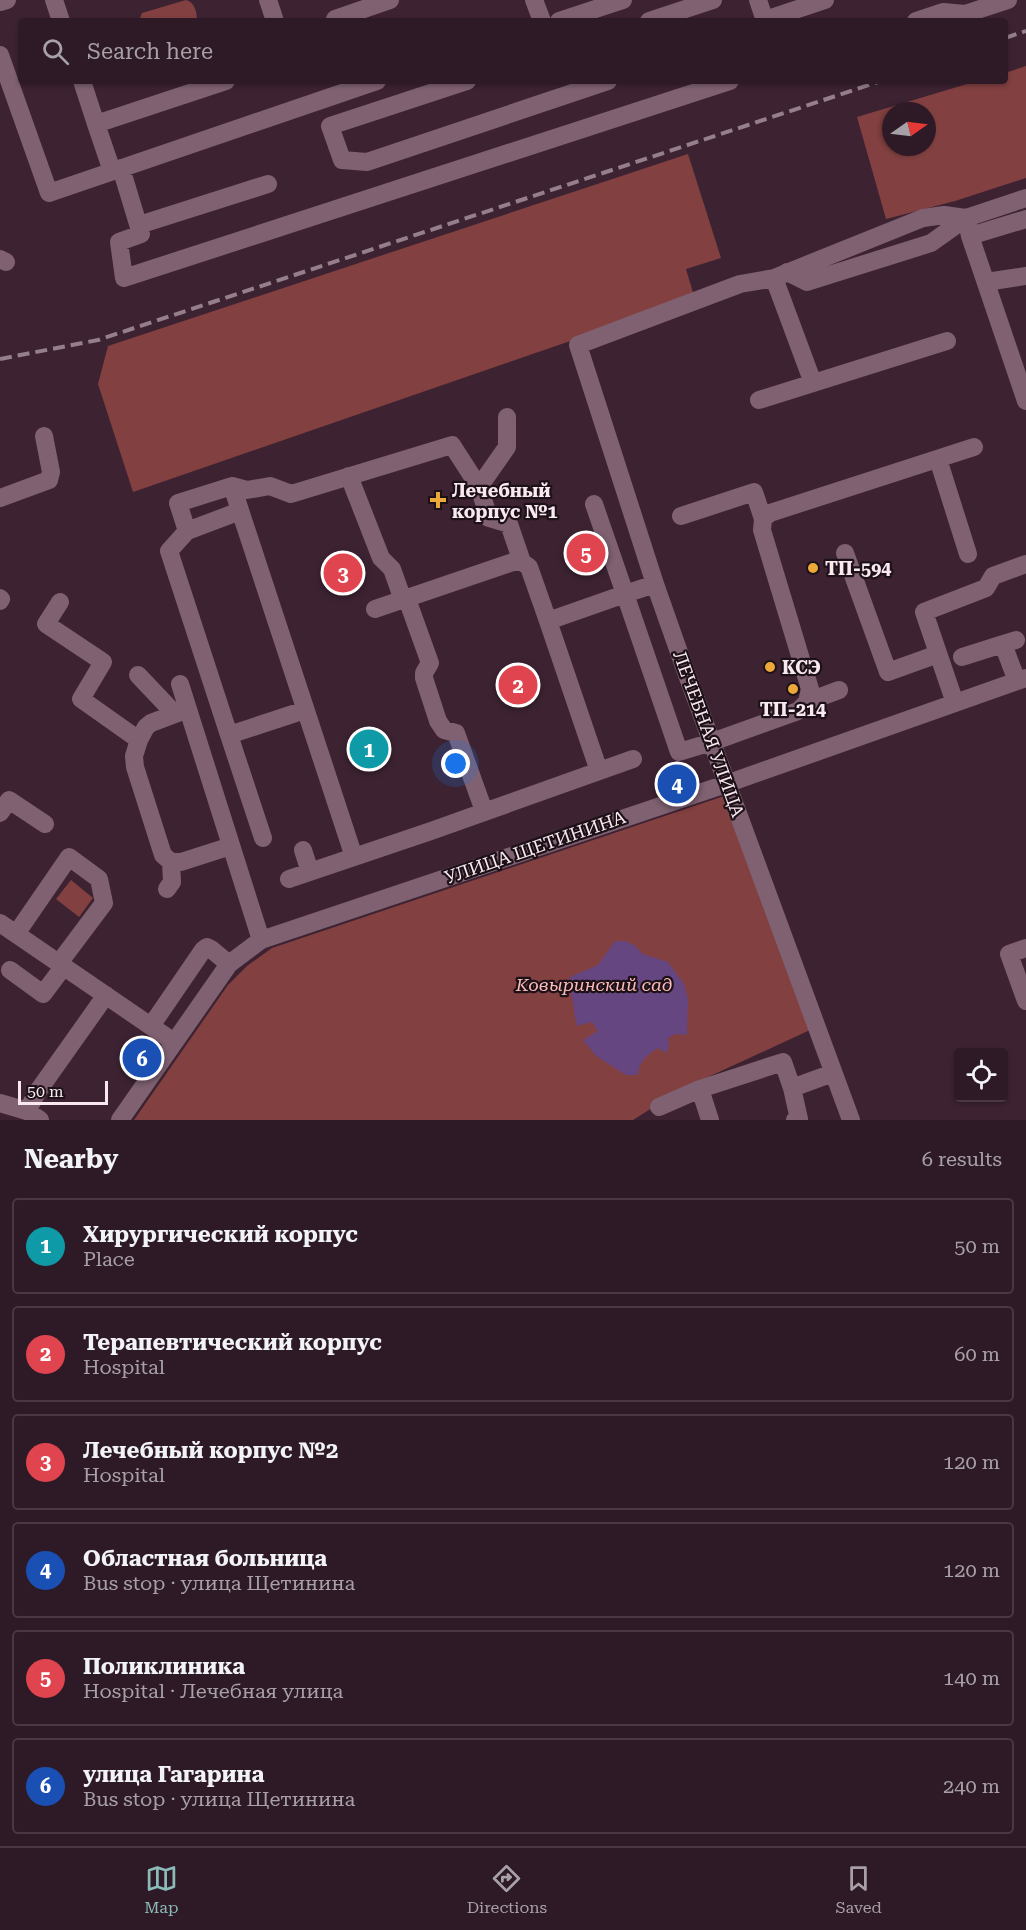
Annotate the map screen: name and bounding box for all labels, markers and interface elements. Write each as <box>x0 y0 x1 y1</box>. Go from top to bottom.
search box <box>18 18 1008 84</box>
icon: search <box>39 35 72 68</box>
text: Search here <box>87 39 213 64</box>
north arrow <box>882 102 936 156</box>
place label: Лечебный корпус №1 <box>452 480 558 522</box>
marker: Лечебный корпус №1 <box>429 491 447 509</box>
pin: 5 <box>566 530 606 576</box>
pin: 3 <box>324 550 362 596</box>
place label: ТП-594 <box>825 558 891 579</box>
marker: ТП-594 <box>806 561 820 575</box>
street label: ЛЕЧЕБНАЯ УЛИЦА <box>669 648 749 820</box>
place label: КСЭ <box>782 657 821 678</box>
marker: КСЭ <box>763 660 777 674</box>
pin: 2 <box>498 662 538 708</box>
marker: ТП-214 <box>786 682 800 696</box>
place label: ТП-214 <box>760 699 826 720</box>
pin: 1 <box>350 726 388 771</box>
your location <box>441 749 470 778</box>
pin: 4 <box>658 762 696 806</box>
street label: УЛИЦА ЩЕТИНИНА <box>442 806 629 888</box>
park label: Ковыринский сад <box>515 974 672 995</box>
pin: 6 <box>122 1036 162 1080</box>
map controls <box>954 1048 1008 1102</box>
button: locate <box>954 1048 1008 1102</box>
scale bar <box>18 1078 108 1106</box>
text: 50 m <box>27 1082 64 1101</box>
text: Nearby <box>24 1144 118 1174</box>
text: 6 results <box>922 1147 1002 1171</box>
text: Хирургический корпус <box>83 1222 358 1247</box>
text: 1 <box>40 1234 51 1258</box>
text: 50 m <box>954 1234 1000 1258</box>
text: Place <box>83 1247 135 1271</box>
text: Терапевтический корпус <box>83 1330 382 1355</box>
text: 2 <box>40 1342 51 1366</box>
text: 60 m <box>954 1342 1000 1366</box>
text: Hospital <box>83 1355 165 1379</box>
text: Лечебный корпус №2 <box>83 1438 338 1463</box>
text: 3 <box>40 1450 51 1474</box>
text: 120 m <box>943 1450 1000 1474</box>
text: Hospital <box>83 1463 165 1487</box>
text: Областная больница <box>83 1546 327 1571</box>
text: 4 <box>40 1558 51 1582</box>
text: 120 m <box>943 1558 1000 1582</box>
text: Bus stop · улица Щетинина <box>83 1571 355 1595</box>
text: Поликлиника <box>83 1654 245 1679</box>
text: 5 <box>40 1666 51 1690</box>
text: 140 m <box>943 1666 1000 1690</box>
text: Hospital · Лечебная улица <box>83 1679 343 1703</box>
text: улица Гагарина <box>83 1762 264 1787</box>
text: 6 <box>40 1774 51 1798</box>
text: 240 m <box>943 1774 1000 1798</box>
text: Bus stop · улица Щетинина <box>83 1787 355 1811</box>
tab: Map <box>144 1862 178 1917</box>
tab: Directions <box>467 1862 547 1917</box>
tab: Saved <box>835 1862 882 1917</box>

